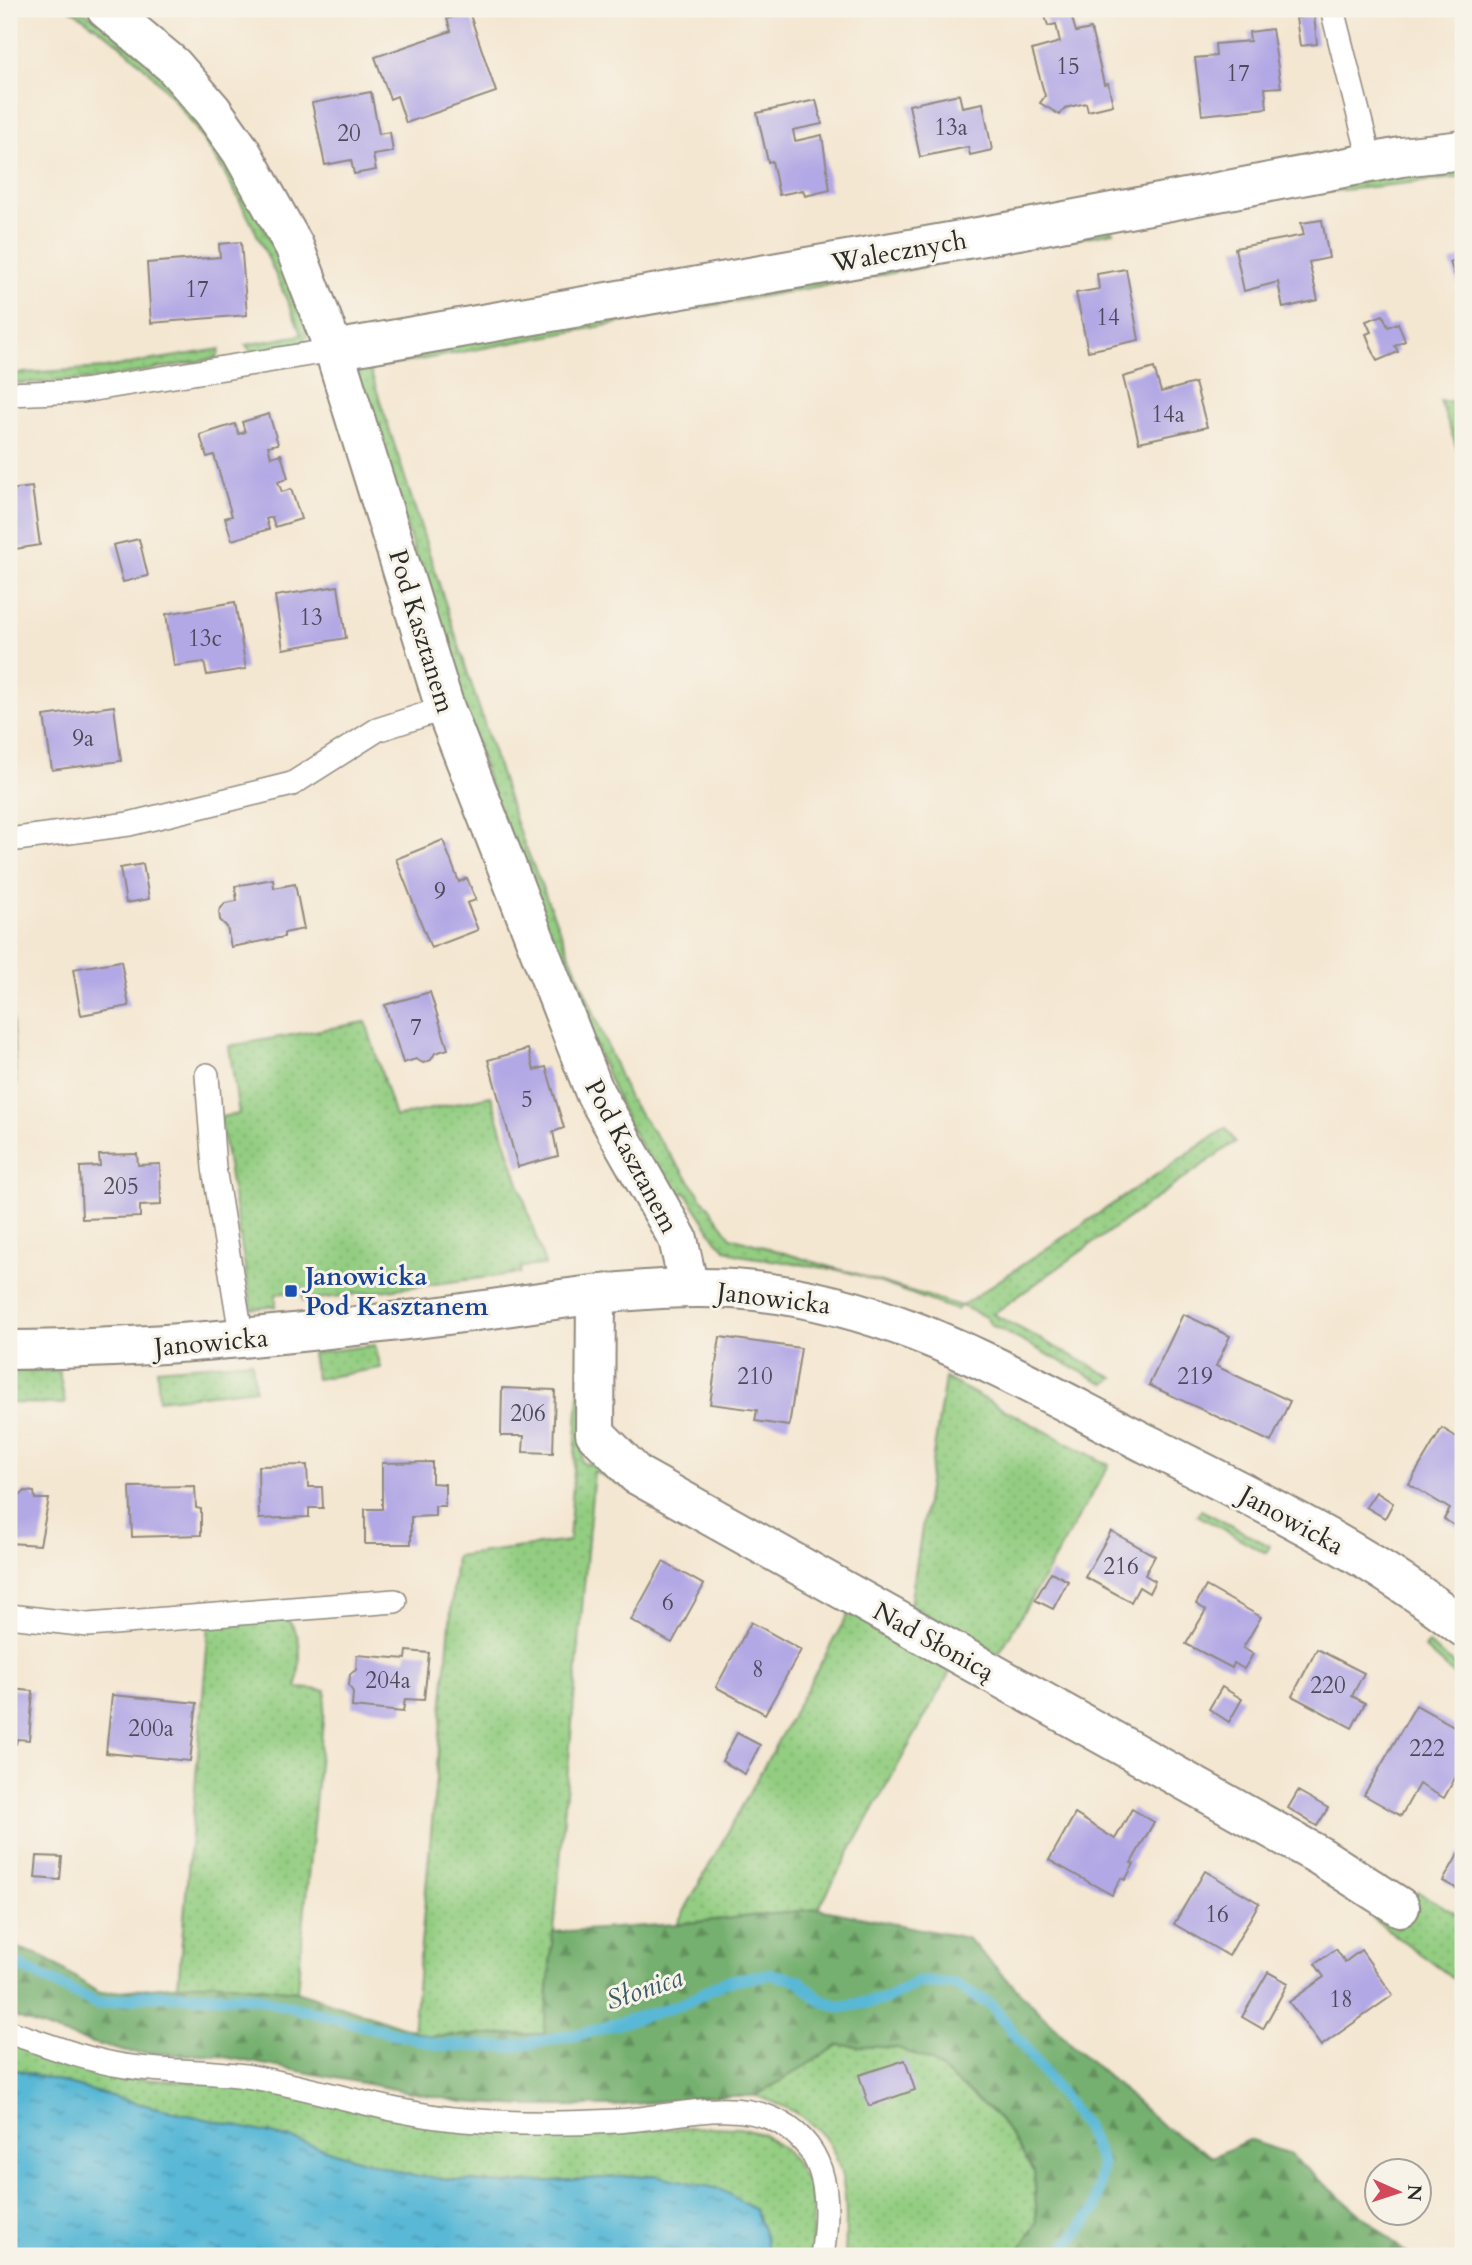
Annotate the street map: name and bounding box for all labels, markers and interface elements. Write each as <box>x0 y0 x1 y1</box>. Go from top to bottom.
house number: 15 <box>1056 51 1080 82</box>
house number: 17 <box>1226 58 1250 89</box>
house number: 13a <box>934 112 968 143</box>
house number: 20 <box>337 118 361 149</box>
street label: Walecznych <box>828 222 969 281</box>
house number: 17 <box>185 274 209 305</box>
house number: 14 <box>1096 302 1120 333</box>
house number: 14a <box>1151 399 1185 430</box>
street label: Pod Kasztanem <box>380 545 463 717</box>
house number: 13 <box>299 602 323 633</box>
house number: 13c <box>188 623 222 654</box>
house number: 9a <box>72 723 94 754</box>
house number: 9 <box>434 876 446 907</box>
house number: 7 <box>410 1012 422 1043</box>
street label: Pod Kasztanem <box>576 1073 687 1239</box>
house number: 5 <box>521 1084 533 1115</box>
house number: 205 <box>103 1171 139 1202</box>
place label: Janowicka Pod Kasztanem <box>301 1259 488 1324</box>
street label: Janowicka <box>711 1274 833 1323</box>
marker: Janowicka Pod Kasztanem <box>283 1283 299 1299</box>
street label: Janowicka <box>149 1320 269 1365</box>
house number: 210 <box>737 1361 773 1392</box>
house number: 219 <box>1177 1361 1213 1392</box>
house number: 206 <box>510 1398 546 1429</box>
street label: Janowicka <box>1230 1476 1350 1563</box>
house number: 216 <box>1103 1551 1139 1582</box>
house number: 6 <box>662 1587 674 1618</box>
street label: Nad Słonicą <box>867 1594 1001 1689</box>
house number: 8 <box>752 1654 764 1685</box>
house number: 204a <box>365 1665 411 1696</box>
house number: 220 <box>1310 1670 1346 1701</box>
house number: 200a <box>128 1713 174 1744</box>
house number: 222 <box>1409 1733 1445 1764</box>
house number: 16 <box>1205 1899 1229 1930</box>
water label: Słonica <box>601 1958 688 2020</box>
house number: 18 <box>1329 1984 1353 2015</box>
north arrow <box>1364 2156 1434 2226</box>
text: N <box>1401 2184 1427 2202</box>

